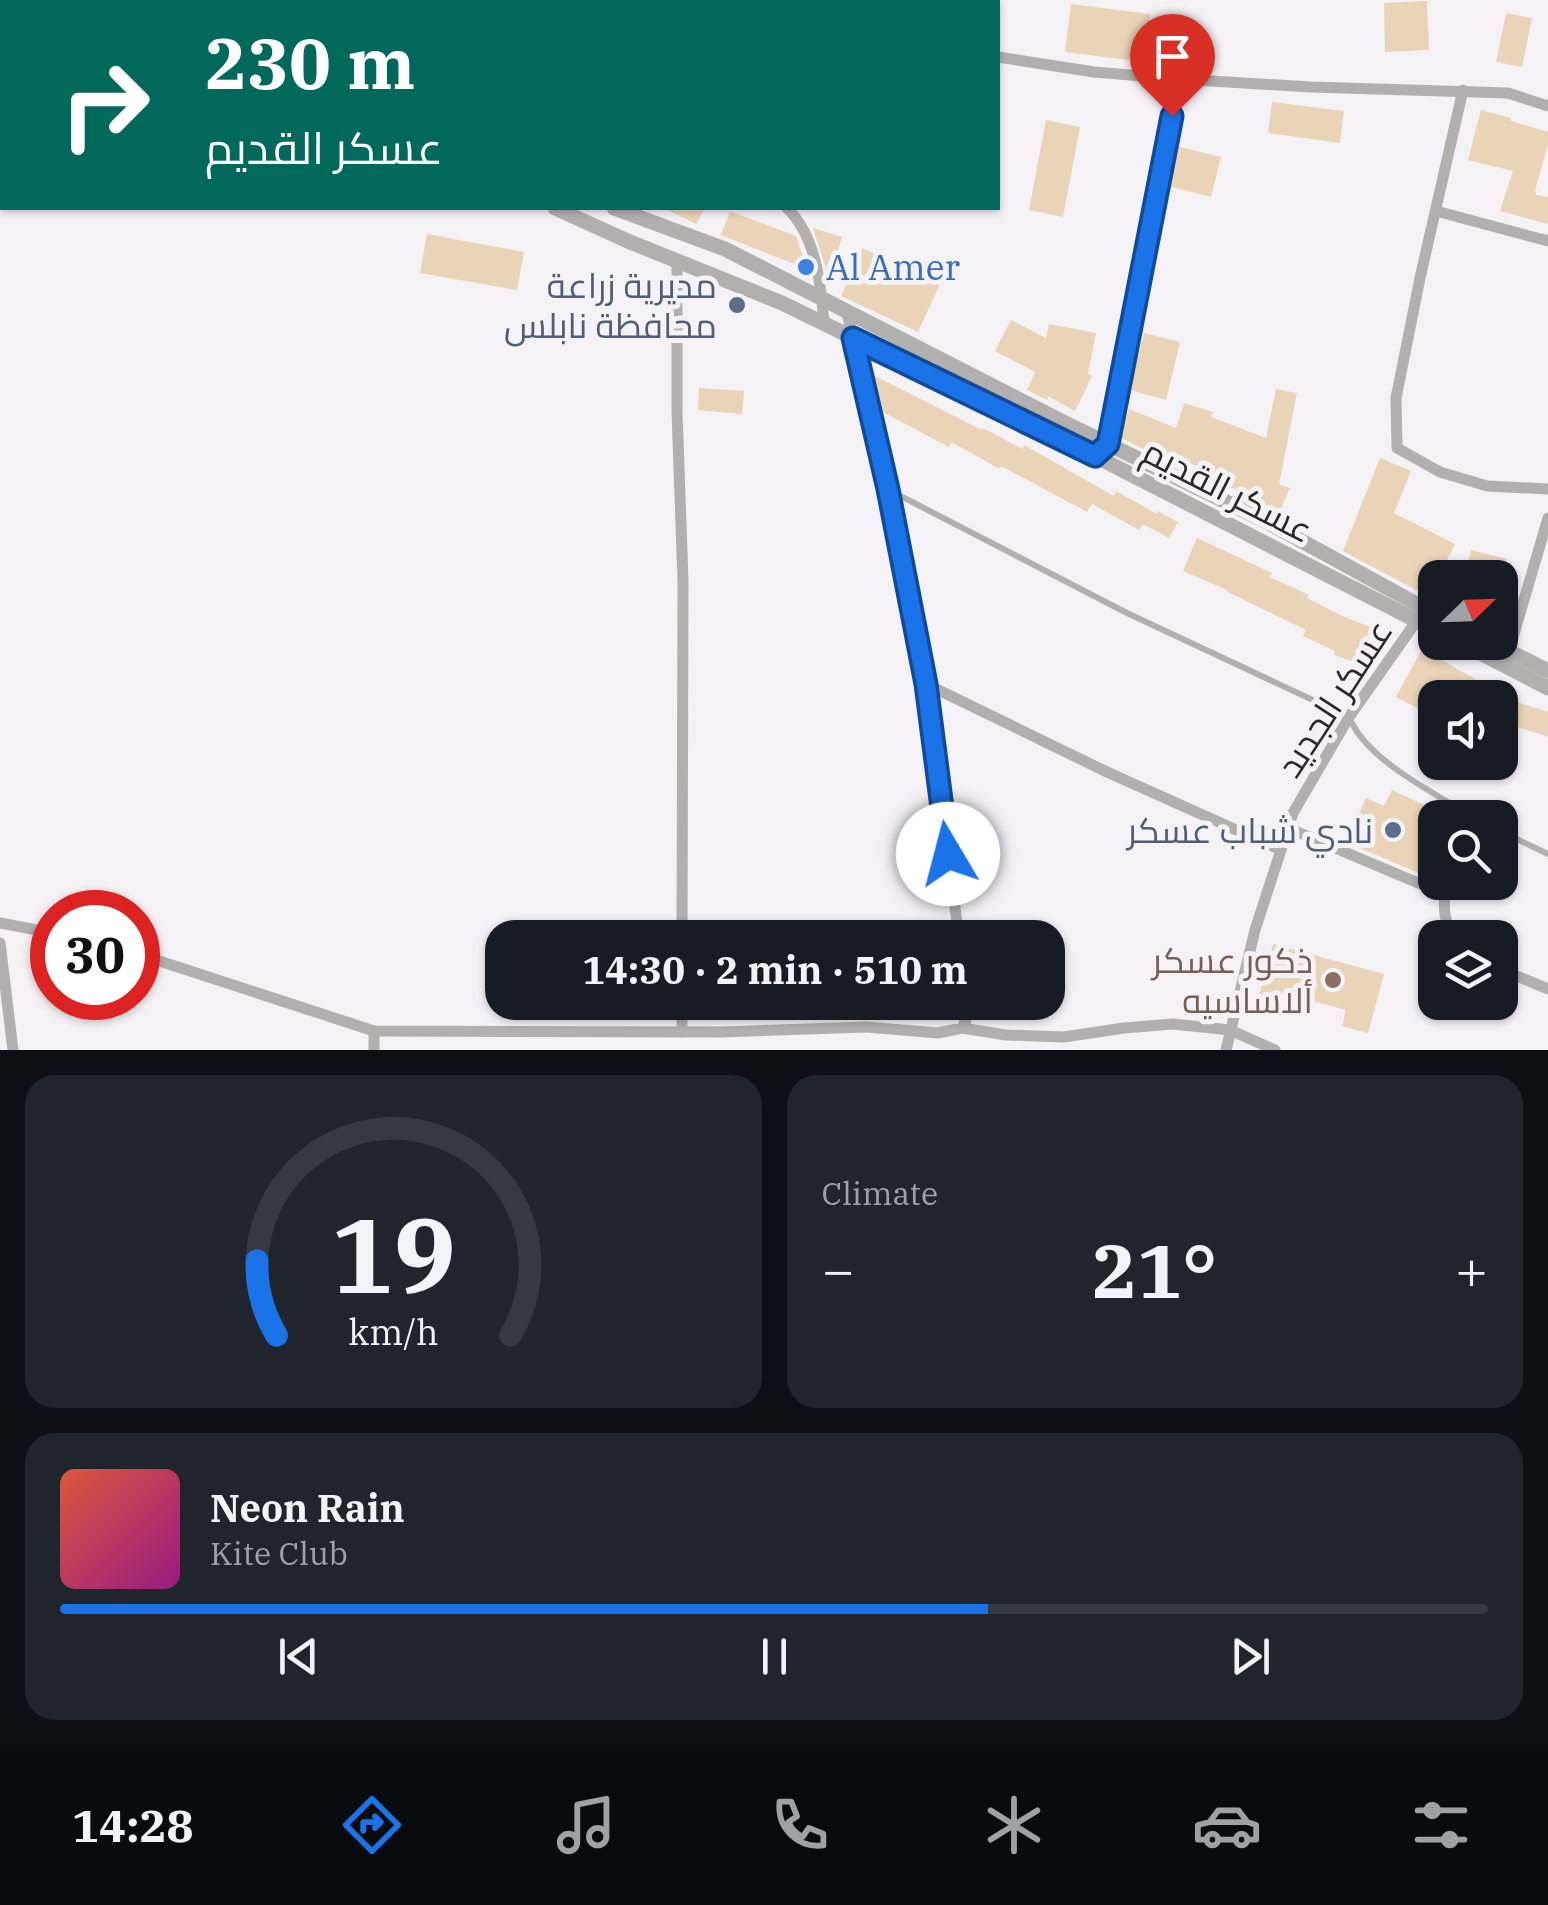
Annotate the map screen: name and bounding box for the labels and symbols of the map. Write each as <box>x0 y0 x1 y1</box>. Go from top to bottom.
pin <box>1130 14 1215 117</box>
place label: Al Amer <box>826 244 960 290</box>
marker: Al Amer <box>795 256 817 278</box>
place label: مديرية زراعة محافظة نابلس <box>504 262 717 348</box>
marker: مديرية زراعة محافظة نابلس <box>726 294 748 316</box>
street label: عسكر القديم <box>1134 428 1321 554</box>
north arrow <box>1418 560 1518 660</box>
street label: عسكر الجديد <box>1266 610 1402 786</box>
position arrow <box>896 802 1000 906</box>
place label: نادي شباب عسكر <box>1125 807 1373 858</box>
marker: نادي شباب عسكر <box>1382 819 1404 841</box>
speed limit sign: 30 <box>30 890 160 1020</box>
place label: ذكور عسكر ألاساسيه <box>1150 937 1313 1023</box>
marker: ذكور عسكر ألاساسيه <box>1322 969 1344 991</box>

